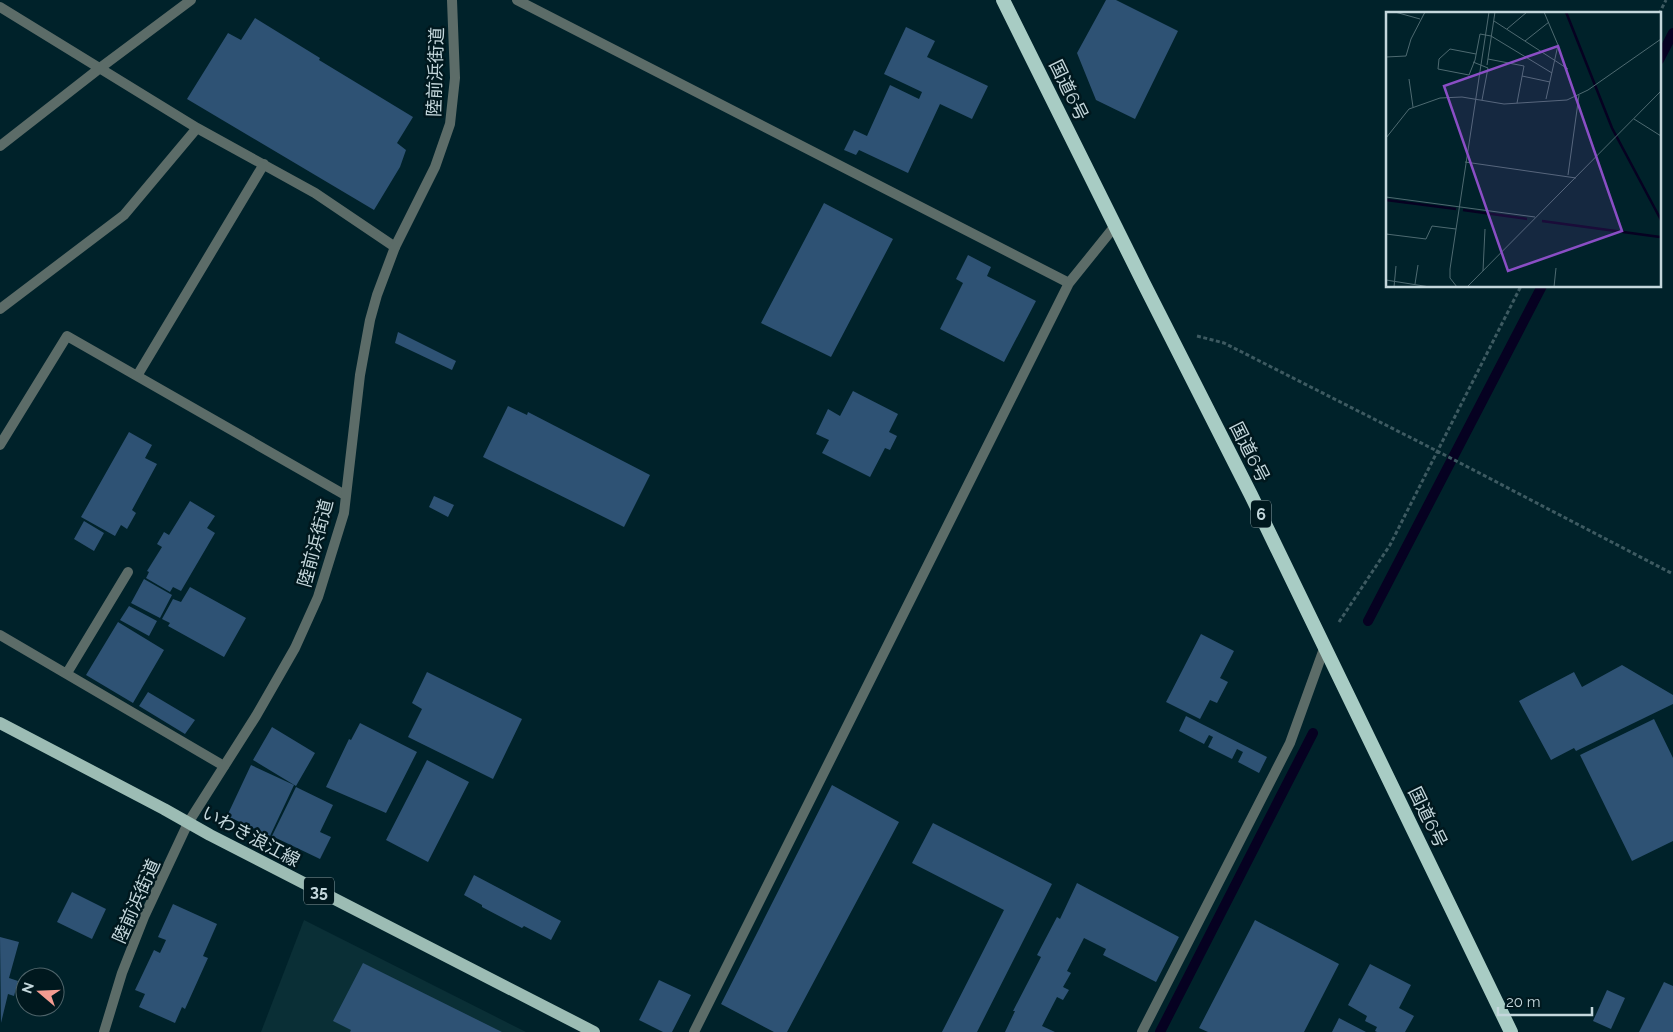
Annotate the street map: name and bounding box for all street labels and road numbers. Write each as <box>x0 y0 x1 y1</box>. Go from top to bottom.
street label: 陸前浜街道 <box>423 27 447 117</box>
street label: 国道6号 <box>1045 56 1093 124</box>
street label: 国道6号 <box>1226 418 1274 486</box>
street label: 陸前浜街道 <box>293 497 337 589</box>
road number: 6 <box>1251 500 1271 528</box>
street label: 国道6号 <box>1404 783 1452 851</box>
street label: いわき浪江線 <box>198 801 304 871</box>
street label: 陸前浜街道 <box>108 856 164 946</box>
road number: 35 <box>304 878 334 904</box>

